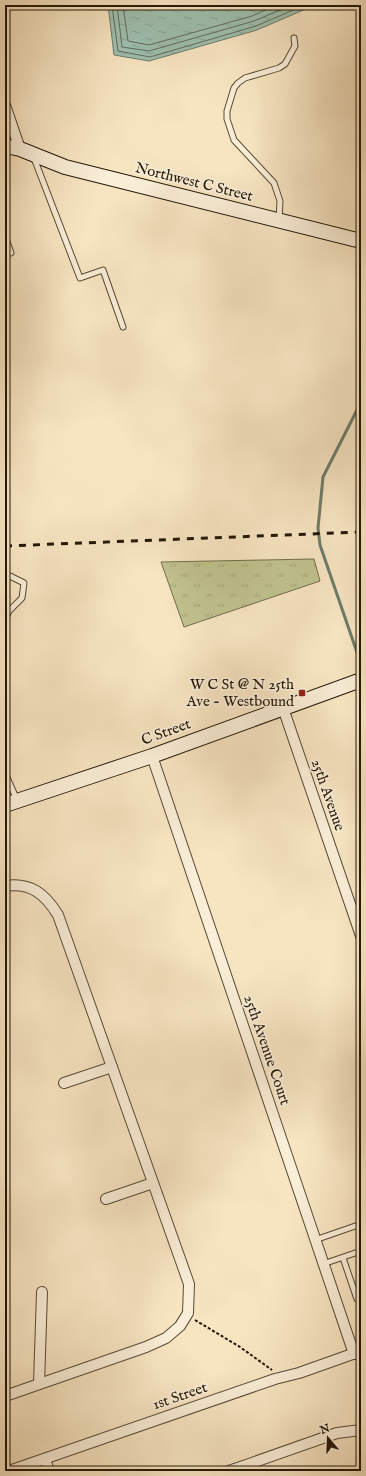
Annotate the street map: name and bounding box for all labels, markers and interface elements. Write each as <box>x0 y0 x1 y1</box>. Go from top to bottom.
street label: Northwest C Street <box>133 158 255 206</box>
place label: W C St @ N 25th Ave - Westbound <box>186 675 295 711</box>
marker: W C St @ N 25th Ave - Westbound <box>297 688 307 698</box>
street label: C Street <box>139 714 193 750</box>
street label: 25th Avenue <box>307 757 349 834</box>
street label: 25th Avenue Court <box>239 992 295 1108</box>
street label: 1st Street <box>150 1378 210 1414</box>
north arrow <box>308 1418 348 1458</box>
text: N <box>317 1421 332 1438</box>

